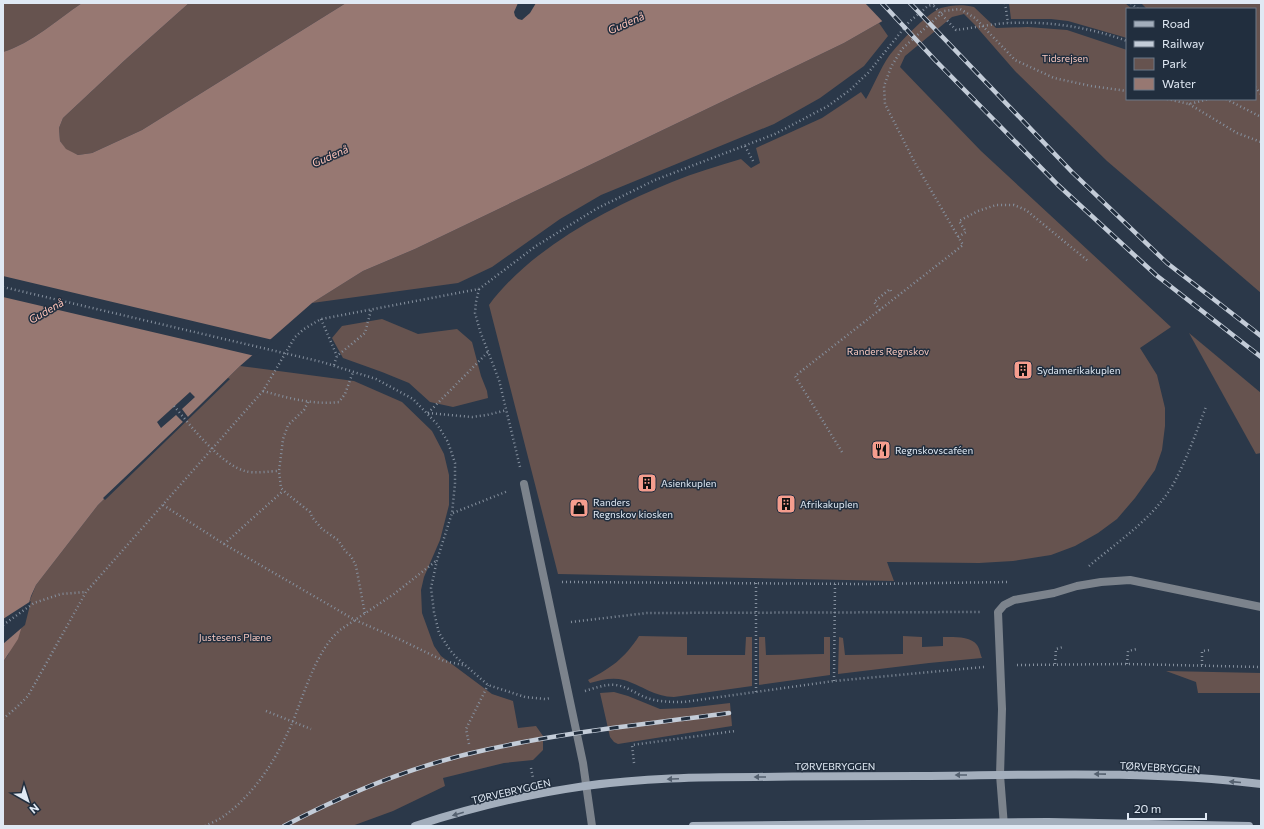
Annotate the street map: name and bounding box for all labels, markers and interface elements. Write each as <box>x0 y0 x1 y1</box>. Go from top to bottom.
legend <box>1126 8 1256 100</box>
water label: Gudenå <box>606 9 646 36</box>
text: Road <box>1162 16 1190 30</box>
text: Railway <box>1162 36 1204 50</box>
park label: Tidsrejsen <box>1042 52 1088 64</box>
text: Park <box>1162 56 1188 70</box>
text: Water <box>1162 76 1196 90</box>
water label: Gudenå <box>310 142 350 169</box>
water label: Gudenå <box>26 295 66 326</box>
park label: Randers Regnskov <box>847 345 929 357</box>
building icon: Sydamerikakuplen <box>1012 359 1034 381</box>
place label: Sydamerikakuplen <box>1037 364 1120 376</box>
restaurant icon: Regnskovscaféen <box>870 439 892 461</box>
place label: Regnskovscaféen <box>895 444 973 456</box>
building icon: Asienkuplen <box>636 472 658 494</box>
place label: Asienkuplen <box>661 477 717 489</box>
building icon: Afrikakuplen <box>775 493 797 515</box>
place label: Randers Regnskov kiosken <box>593 496 673 520</box>
shop icon: Randers Regnskov kiosken <box>568 497 590 519</box>
place label: Afrikakuplen <box>800 498 858 510</box>
park label: Justesens Plæne <box>199 631 271 643</box>
street label: TØRVEBRYGGEN <box>1119 759 1201 775</box>
street label: TØRVEBRYGGEN <box>795 760 875 772</box>
one-way arrow <box>1093 771 1106 777</box>
one-way arrow <box>954 772 967 778</box>
one-way arrow <box>753 774 766 780</box>
one-way arrow <box>667 775 679 782</box>
street label: TØRVEBRYGGEN <box>470 776 552 806</box>
one-way arrow <box>1229 778 1241 785</box>
north arrow <box>8 781 48 821</box>
scale bar <box>1128 795 1206 821</box>
text: 20 m <box>1134 801 1161 815</box>
text: N <box>27 802 42 817</box>
one-way arrow <box>452 811 464 817</box>

